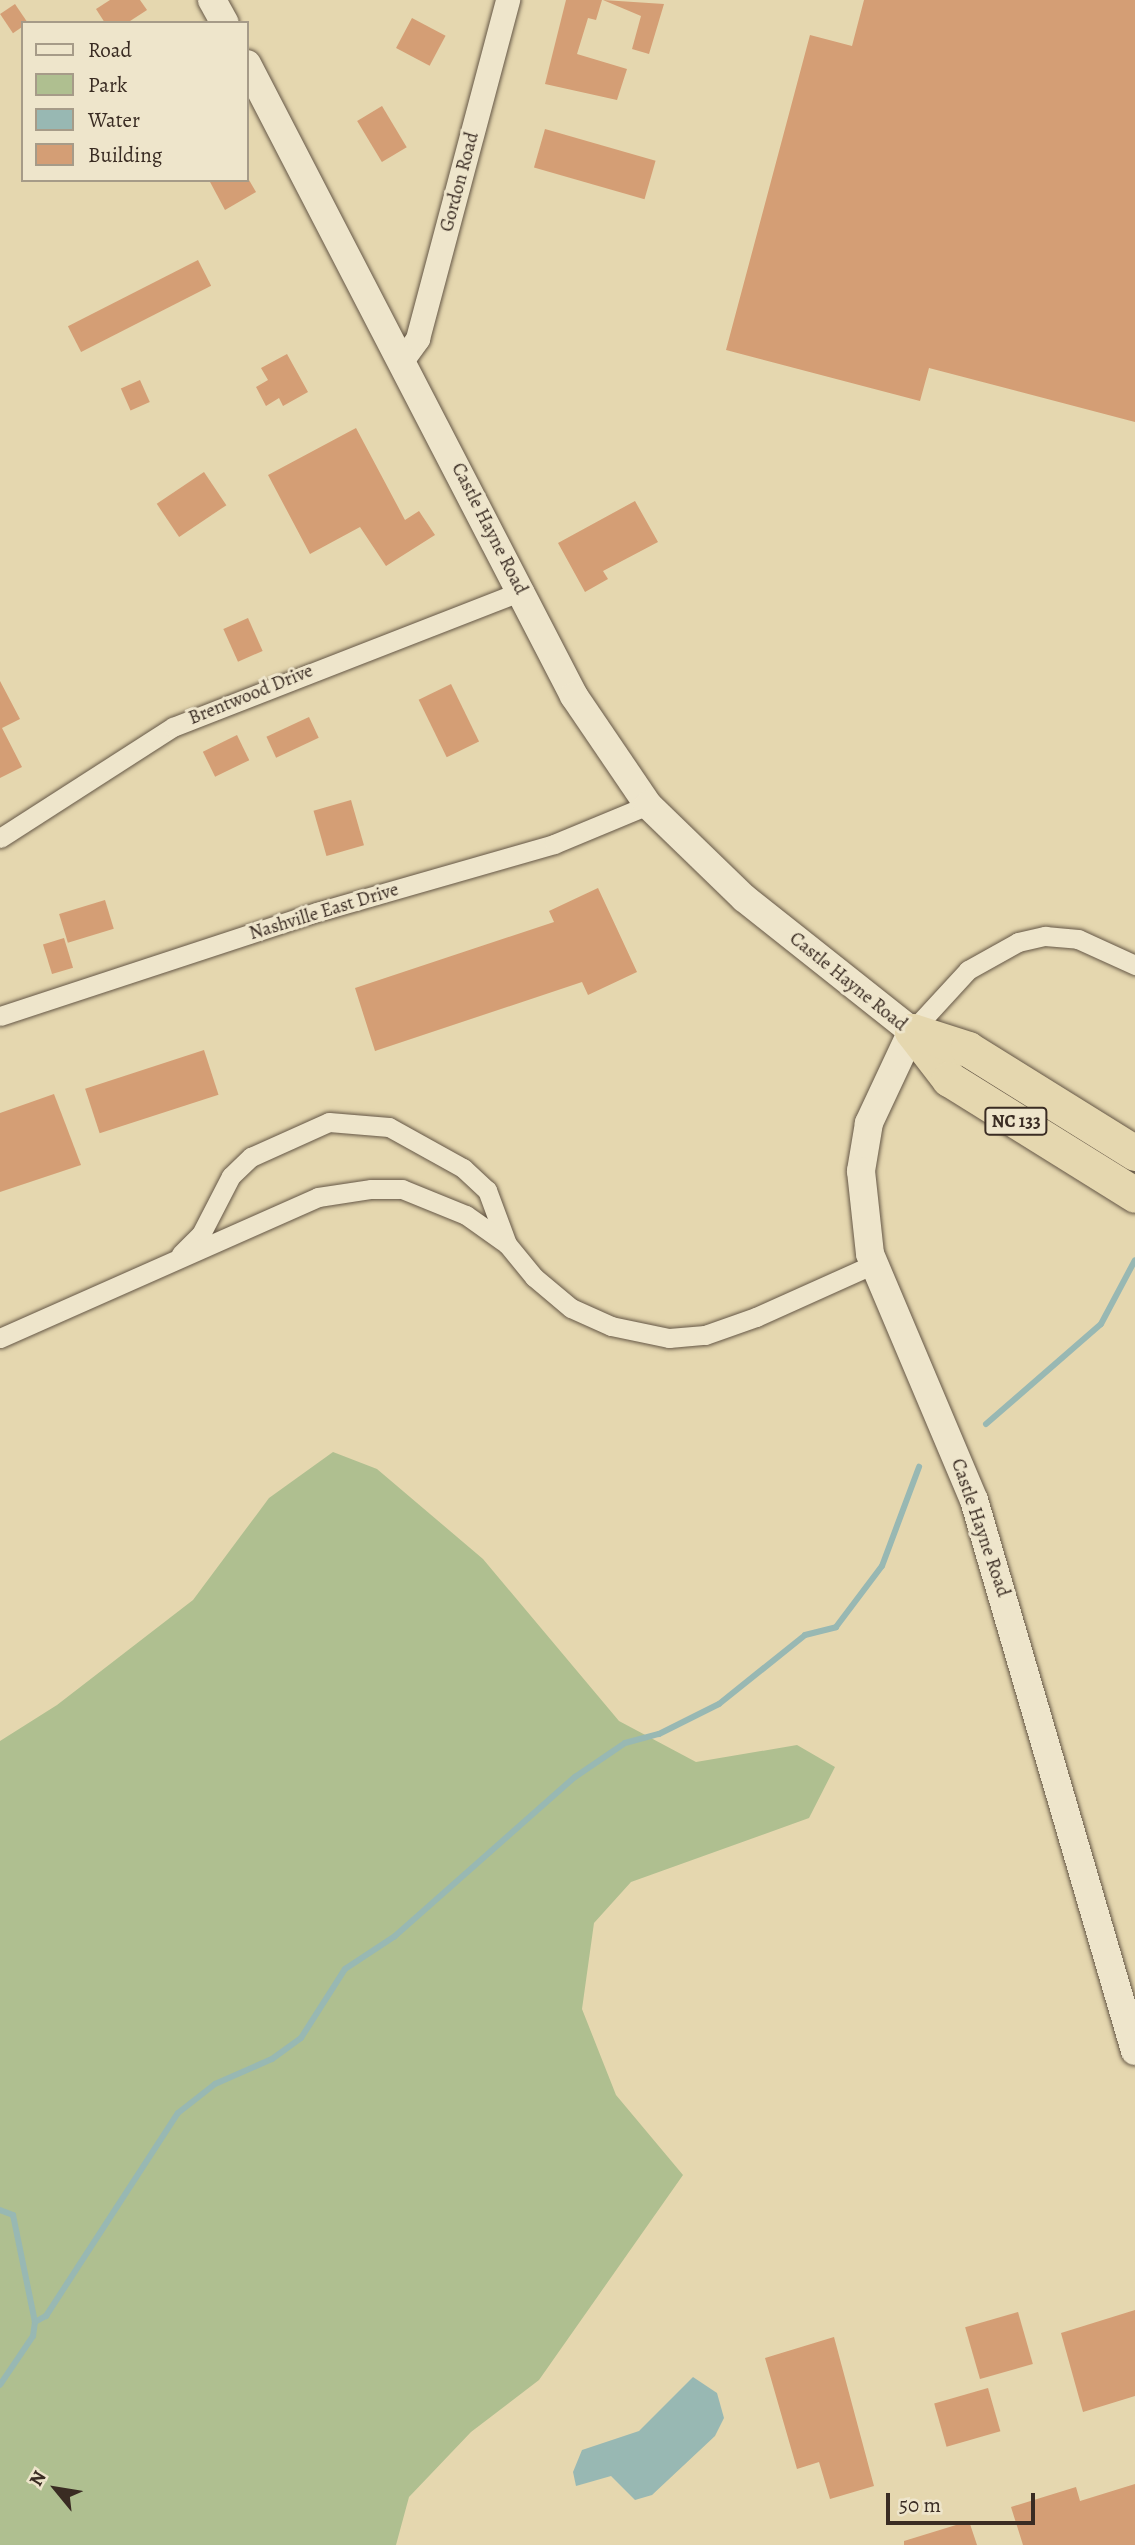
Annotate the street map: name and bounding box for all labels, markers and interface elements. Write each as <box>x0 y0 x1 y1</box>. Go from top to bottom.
legend <box>21 21 248 182</box>
text: Road <box>88 36 132 64</box>
text: Park <box>88 71 127 99</box>
text: Water <box>88 106 140 134</box>
street label: Gordon Road <box>436 130 484 234</box>
text: Building <box>88 141 162 169</box>
street label: Castle Hayne Road <box>446 459 532 599</box>
street label: Brentwood Drive <box>186 660 316 730</box>
street label: Nashville East Drive <box>247 878 401 946</box>
street label: Castle Hayne Road <box>785 928 911 1036</box>
road number: NC 133 <box>983 1106 1049 1136</box>
street label: Castle Hayne Road <box>946 1456 1014 1600</box>
north arrow <box>21 2454 91 2524</box>
text: N <box>23 2466 53 2491</box>
scale bar <box>890 2478 1039 2522</box>
text: 50 m <box>899 2491 941 2519</box>

